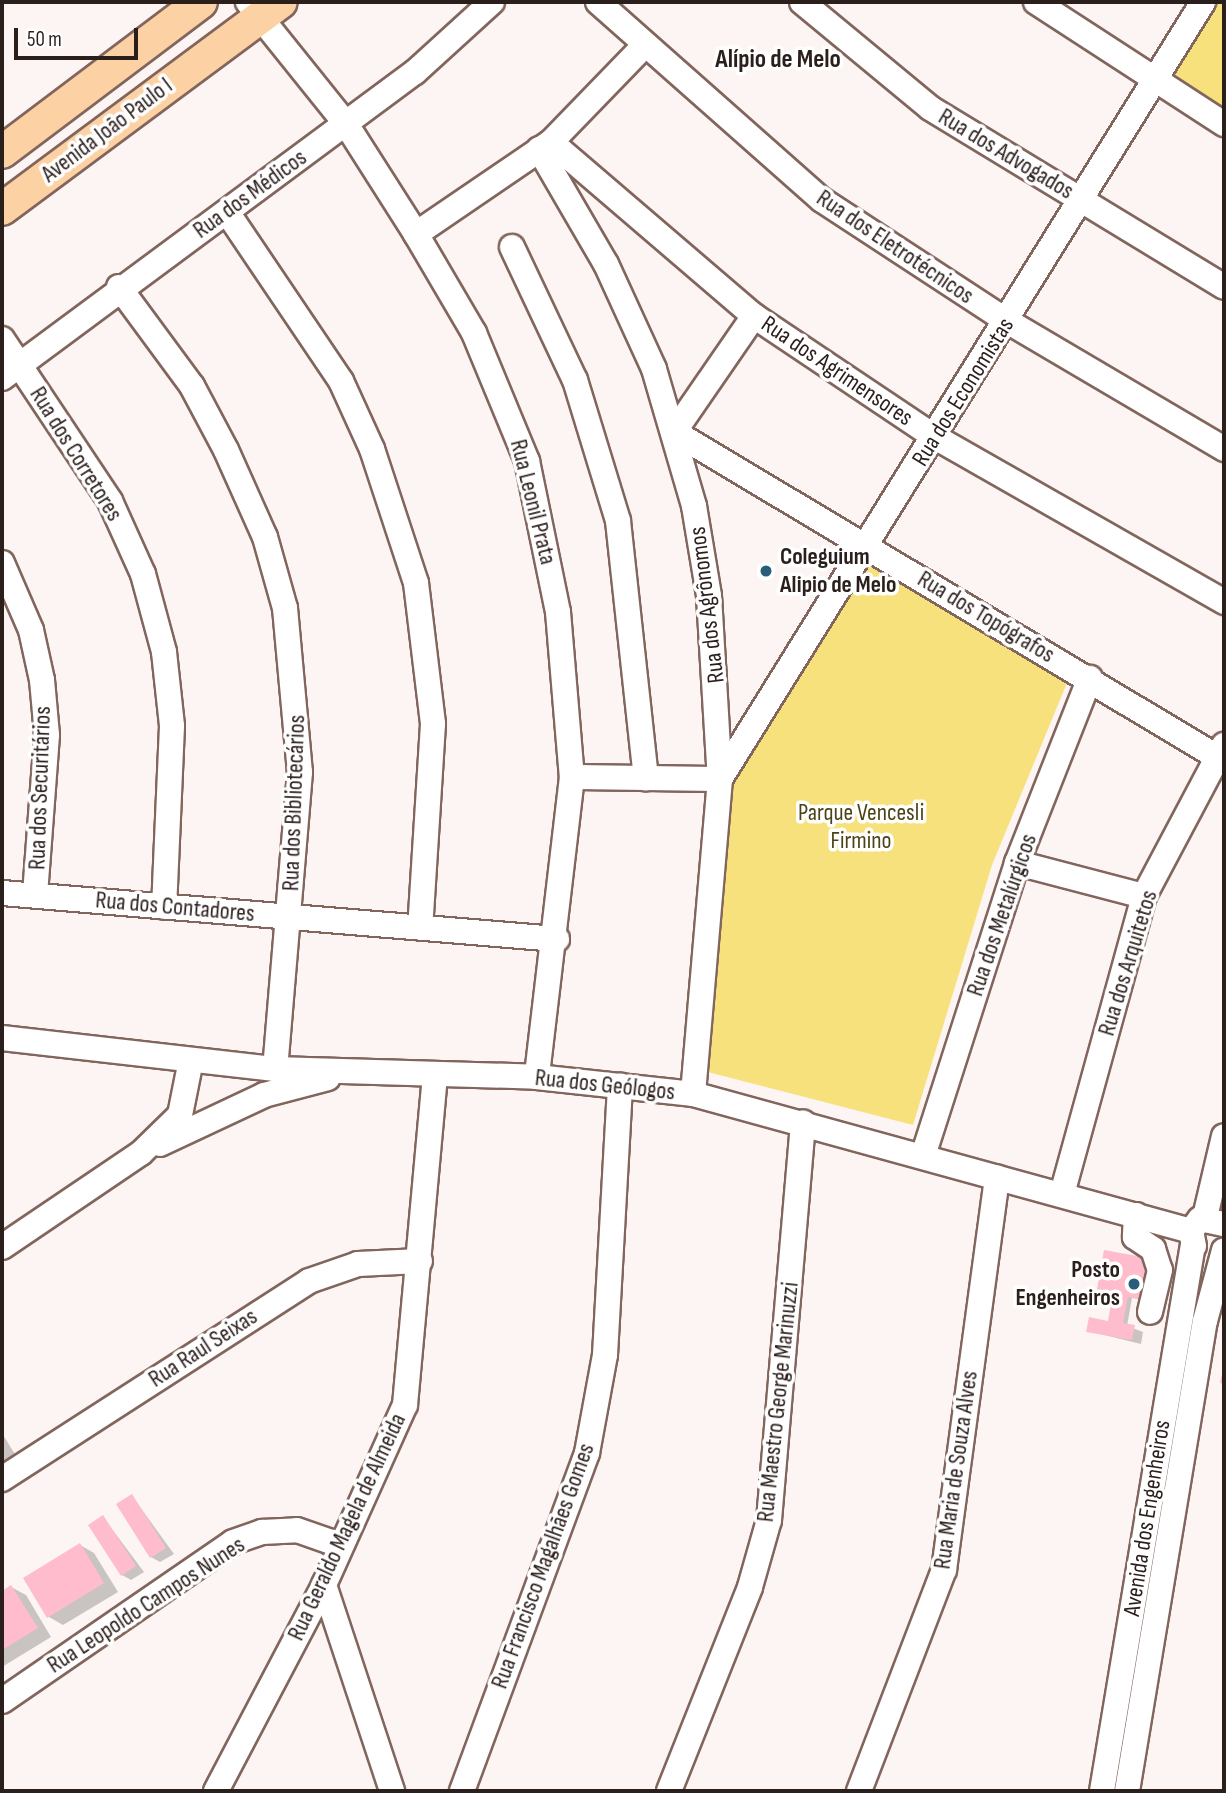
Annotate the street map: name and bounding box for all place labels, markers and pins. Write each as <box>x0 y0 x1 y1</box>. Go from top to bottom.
place label: Coleguium Alipio de Melo <box>780 543 896 599</box>
marker: Coleguium Alipio de Melo <box>758 563 774 579</box>
place label: Posto Engenheiros <box>1015 1256 1120 1312</box>
marker: Posto Engenheiros <box>1126 1276 1142 1292</box>

